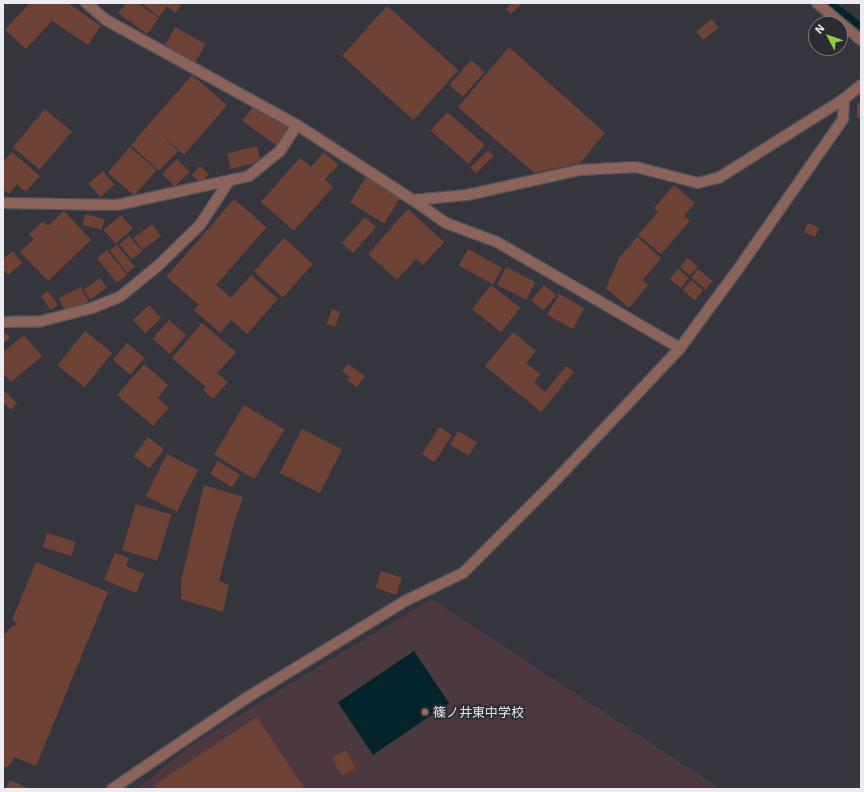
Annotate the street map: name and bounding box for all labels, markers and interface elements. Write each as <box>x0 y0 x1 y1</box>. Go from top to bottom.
north arrow <box>808 16 848 56</box>
text: N <box>812 21 827 36</box>
place label: 篠ノ井東中学校 <box>433 704 524 720</box>
marker: 篠ノ井東中学校 <box>420 707 430 717</box>

